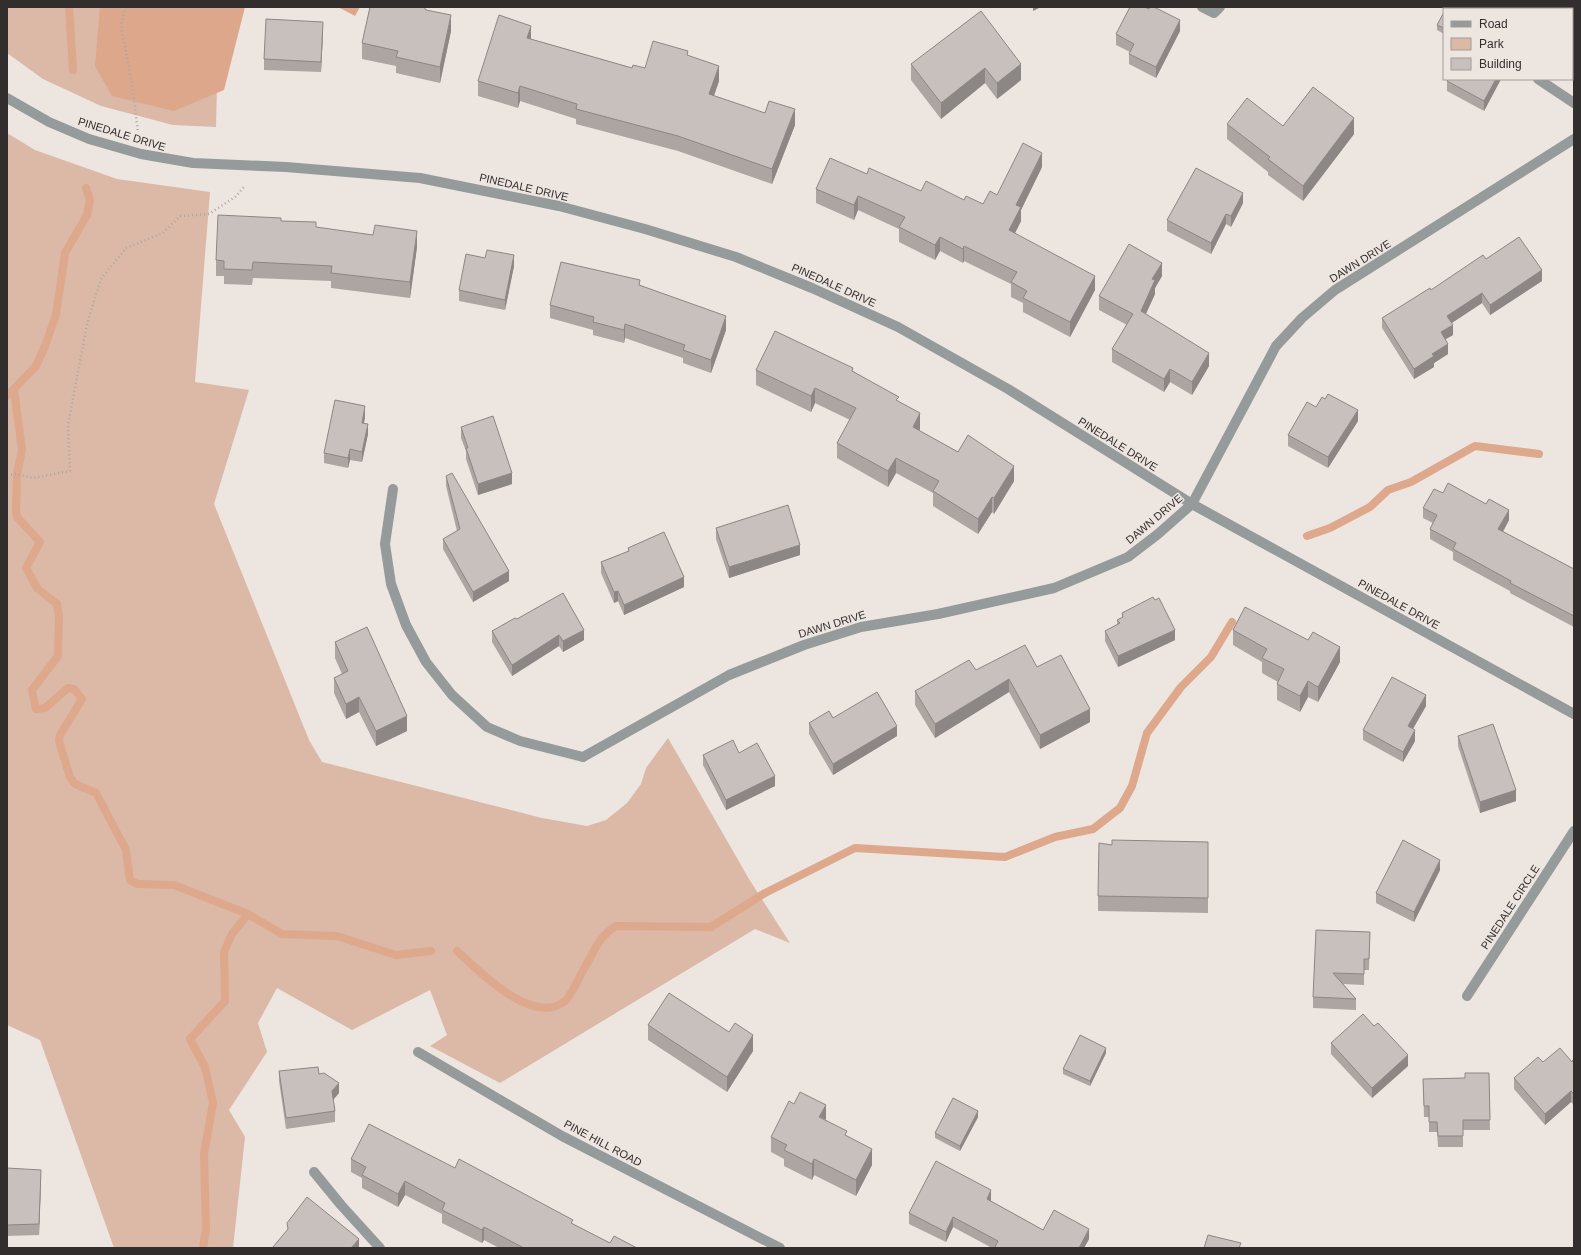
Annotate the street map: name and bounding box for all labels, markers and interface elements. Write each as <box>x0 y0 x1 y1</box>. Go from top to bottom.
legend <box>1443 8 1573 80</box>
text: Road <box>1479 17 1508 31</box>
text: Park <box>1479 37 1505 51</box>
text: Building <box>1479 57 1522 71</box>
street label: PINEDALE DRIVE <box>77 115 167 153</box>
street label: PINEDALE DRIVE <box>478 171 570 203</box>
street label: DAWN DRIVE <box>1327 237 1393 285</box>
street label: PINEDALE DRIVE <box>790 261 878 309</box>
street label: PINEDALE DRIVE <box>1076 415 1160 473</box>
street label: DAWN DRIVE <box>1123 492 1185 546</box>
street label: PINEDALE DRIVE <box>1356 577 1442 631</box>
street label: DAWN DRIVE <box>797 608 867 640</box>
street label: PINEDALE CIRCLE <box>1478 863 1542 951</box>
street label: PINE HILL ROAD <box>562 1117 644 1169</box>

